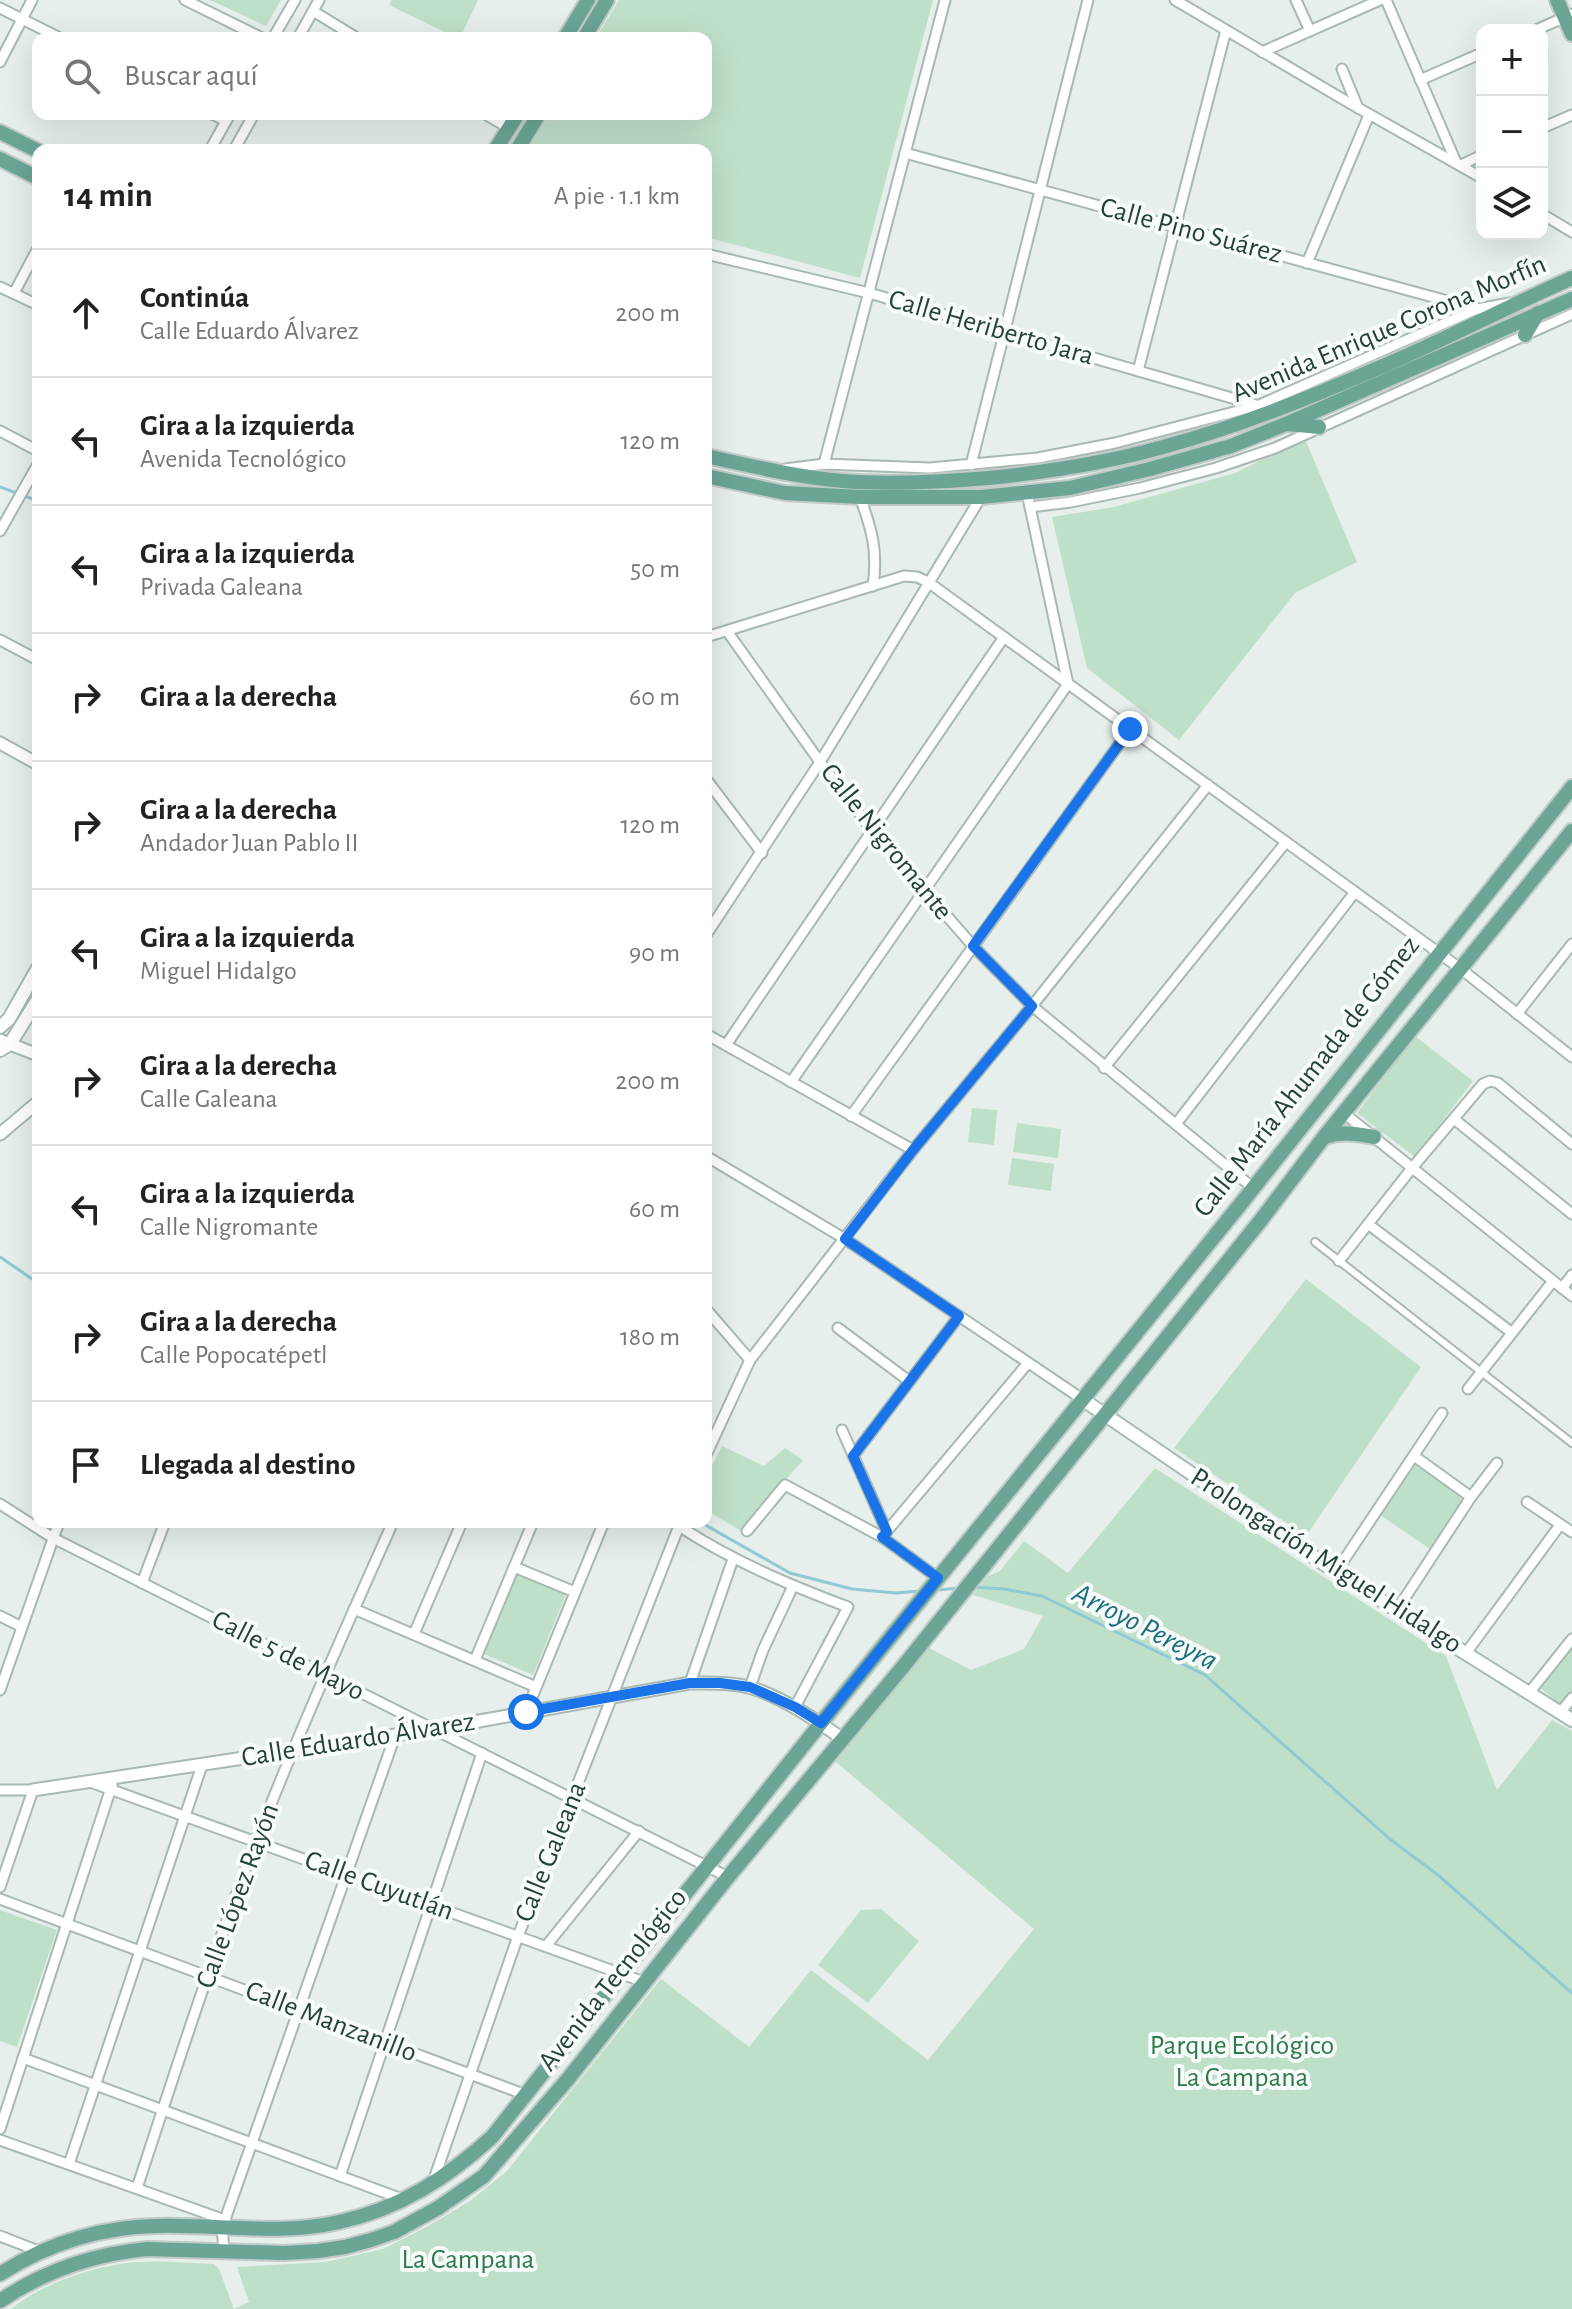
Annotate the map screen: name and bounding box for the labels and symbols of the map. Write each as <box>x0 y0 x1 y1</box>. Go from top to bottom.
street label: Calle Pino Suárez <box>1097 193 1285 269</box>
street label: Avenida Enrique Corona Morfín <box>1228 250 1550 408</box>
street label: Calle Heriberto Jara <box>885 285 1097 371</box>
route end <box>1112 711 1148 747</box>
street label: Calle Nigromante <box>815 759 957 925</box>
street label: Calle María Ahumada de Gómez <box>1189 932 1425 1222</box>
street label: Prolongación Miguel Hidalgo <box>1185 1463 1467 1659</box>
water label: Arroyo Pereyra <box>1067 1577 1222 1676</box>
street label: Calle 5 de Mayo <box>207 1606 369 1706</box>
route start <box>508 1694 544 1730</box>
street label: Calle Eduardo Álvarez <box>239 1705 477 1772</box>
street label: Calle Galeana <box>510 1778 592 1926</box>
street label: Calle López Rayón <box>192 1800 284 1992</box>
street label: Calle Cuyutlán <box>301 1846 457 1926</box>
street label: Avenida Tecnológico <box>534 1884 692 2076</box>
street label: Calle Manzanillo <box>242 1977 420 2067</box>
park label: Parque Ecológico La Campana <box>1150 2032 1334 2092</box>
park label: La Campana <box>401 2246 535 2274</box>

